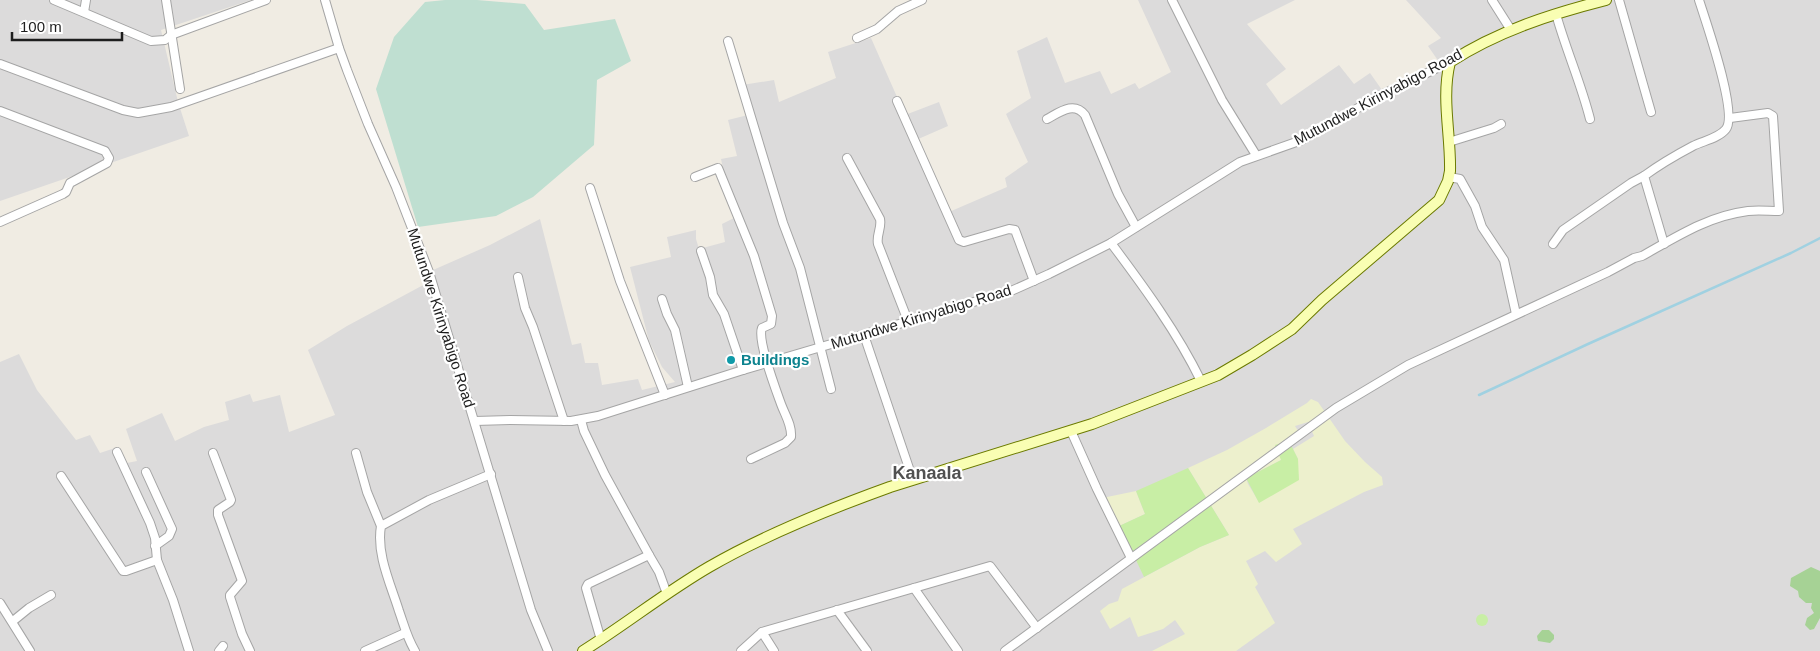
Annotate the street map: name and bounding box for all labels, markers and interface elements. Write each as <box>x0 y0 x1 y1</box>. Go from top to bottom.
scale bar <box>12 10 122 42</box>
text: 100 m <box>20 18 62 35</box>
street label: Mutundwe Kirinyabigo Road <box>1291 45 1465 148</box>
street label: Mutundwe Kirinyabigo Road <box>404 226 479 410</box>
street label: Mutundwe Kirinyabigo Road <box>829 281 1013 352</box>
place label: Buildings <box>741 351 809 368</box>
marker: Buildings <box>725 354 737 366</box>
district label: Kanaala <box>892 463 963 483</box>

